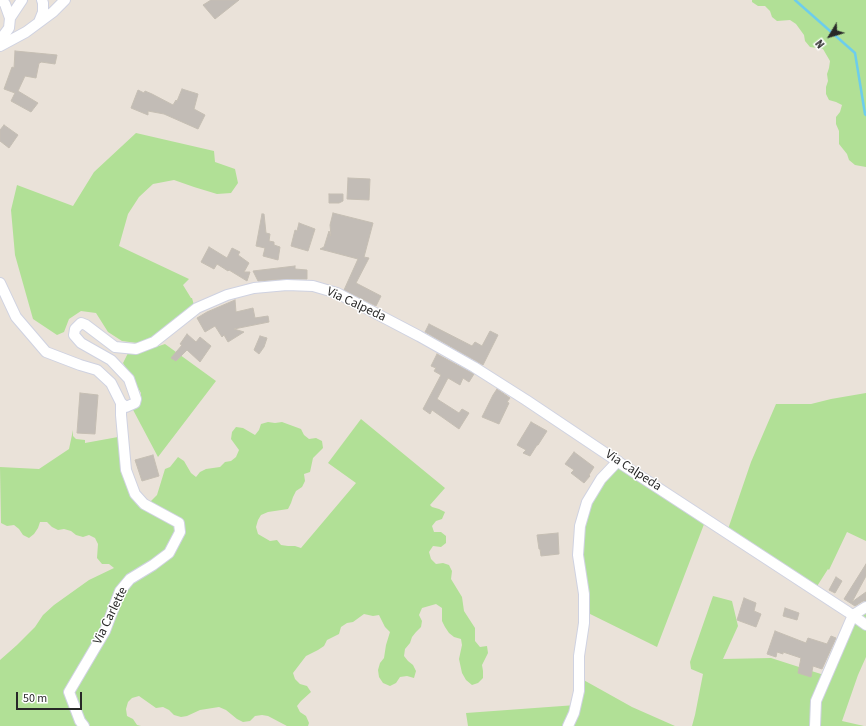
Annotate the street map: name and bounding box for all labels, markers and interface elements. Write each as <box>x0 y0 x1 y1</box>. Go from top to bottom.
north arrow <box>810 16 850 56</box>
text: N <box>812 36 828 51</box>
street label: Via Calpeda <box>324 284 388 326</box>
street label: Via Calpeda <box>602 447 664 495</box>
street label: Via Carlette <box>90 585 132 647</box>
scale bar <box>18 684 84 710</box>
text: 50 m <box>23 690 47 707</box>

